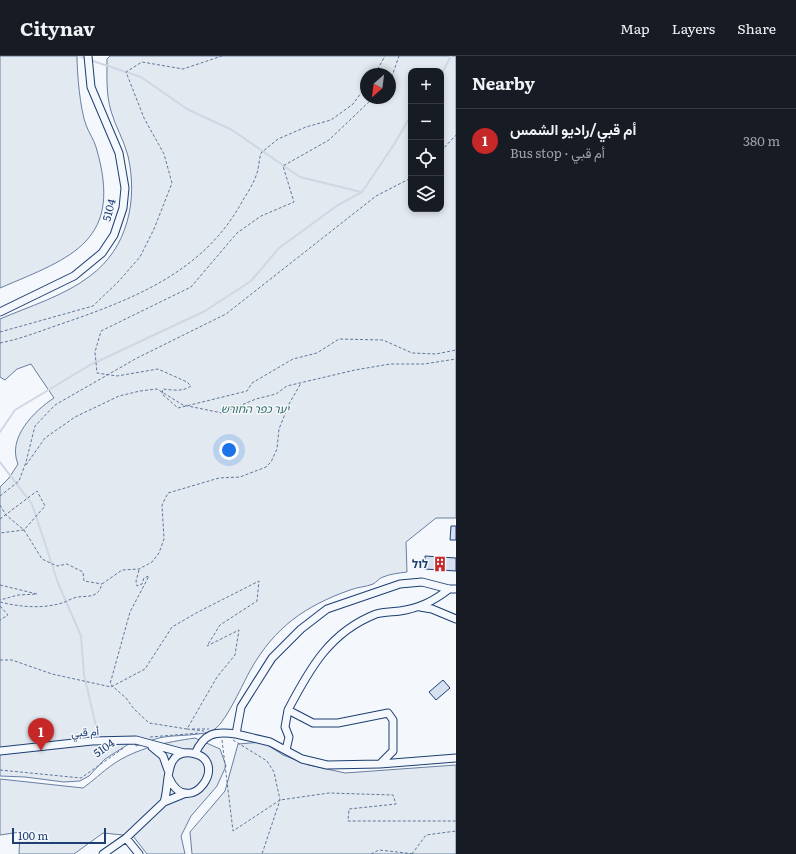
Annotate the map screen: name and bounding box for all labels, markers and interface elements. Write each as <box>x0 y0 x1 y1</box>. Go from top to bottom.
text: Citynav <box>20 14 95 42</box>
text: Map <box>620 18 650 38</box>
text: Layers <box>672 18 715 38</box>
text: Share <box>737 18 776 38</box>
north arrow <box>360 68 396 104</box>
map controls <box>408 68 444 212</box>
button: + <box>408 68 444 104</box>
text: Nearby <box>472 70 535 95</box>
button: − <box>408 104 444 140</box>
text: أم قبي/راديو الشمس <box>510 117 636 140</box>
text: 1 <box>482 131 488 150</box>
text: 380 m <box>743 131 780 150</box>
button: locate <box>408 140 444 176</box>
text: Bus stop · أم قبي <box>510 143 605 162</box>
button: layers <box>408 176 444 212</box>
street label: 5104 <box>97 197 119 223</box>
park label: יער כפר החורש <box>221 400 291 416</box>
your location <box>219 440 239 460</box>
place label: לול <box>412 555 428 571</box>
building icon: לול <box>431 555 449 573</box>
pin: 1 <box>28 718 54 751</box>
street label: أم قبي <box>70 722 100 743</box>
street label: 5104 <box>90 734 117 760</box>
scale bar <box>12 826 106 845</box>
text: 100 m <box>18 827 48 843</box>

